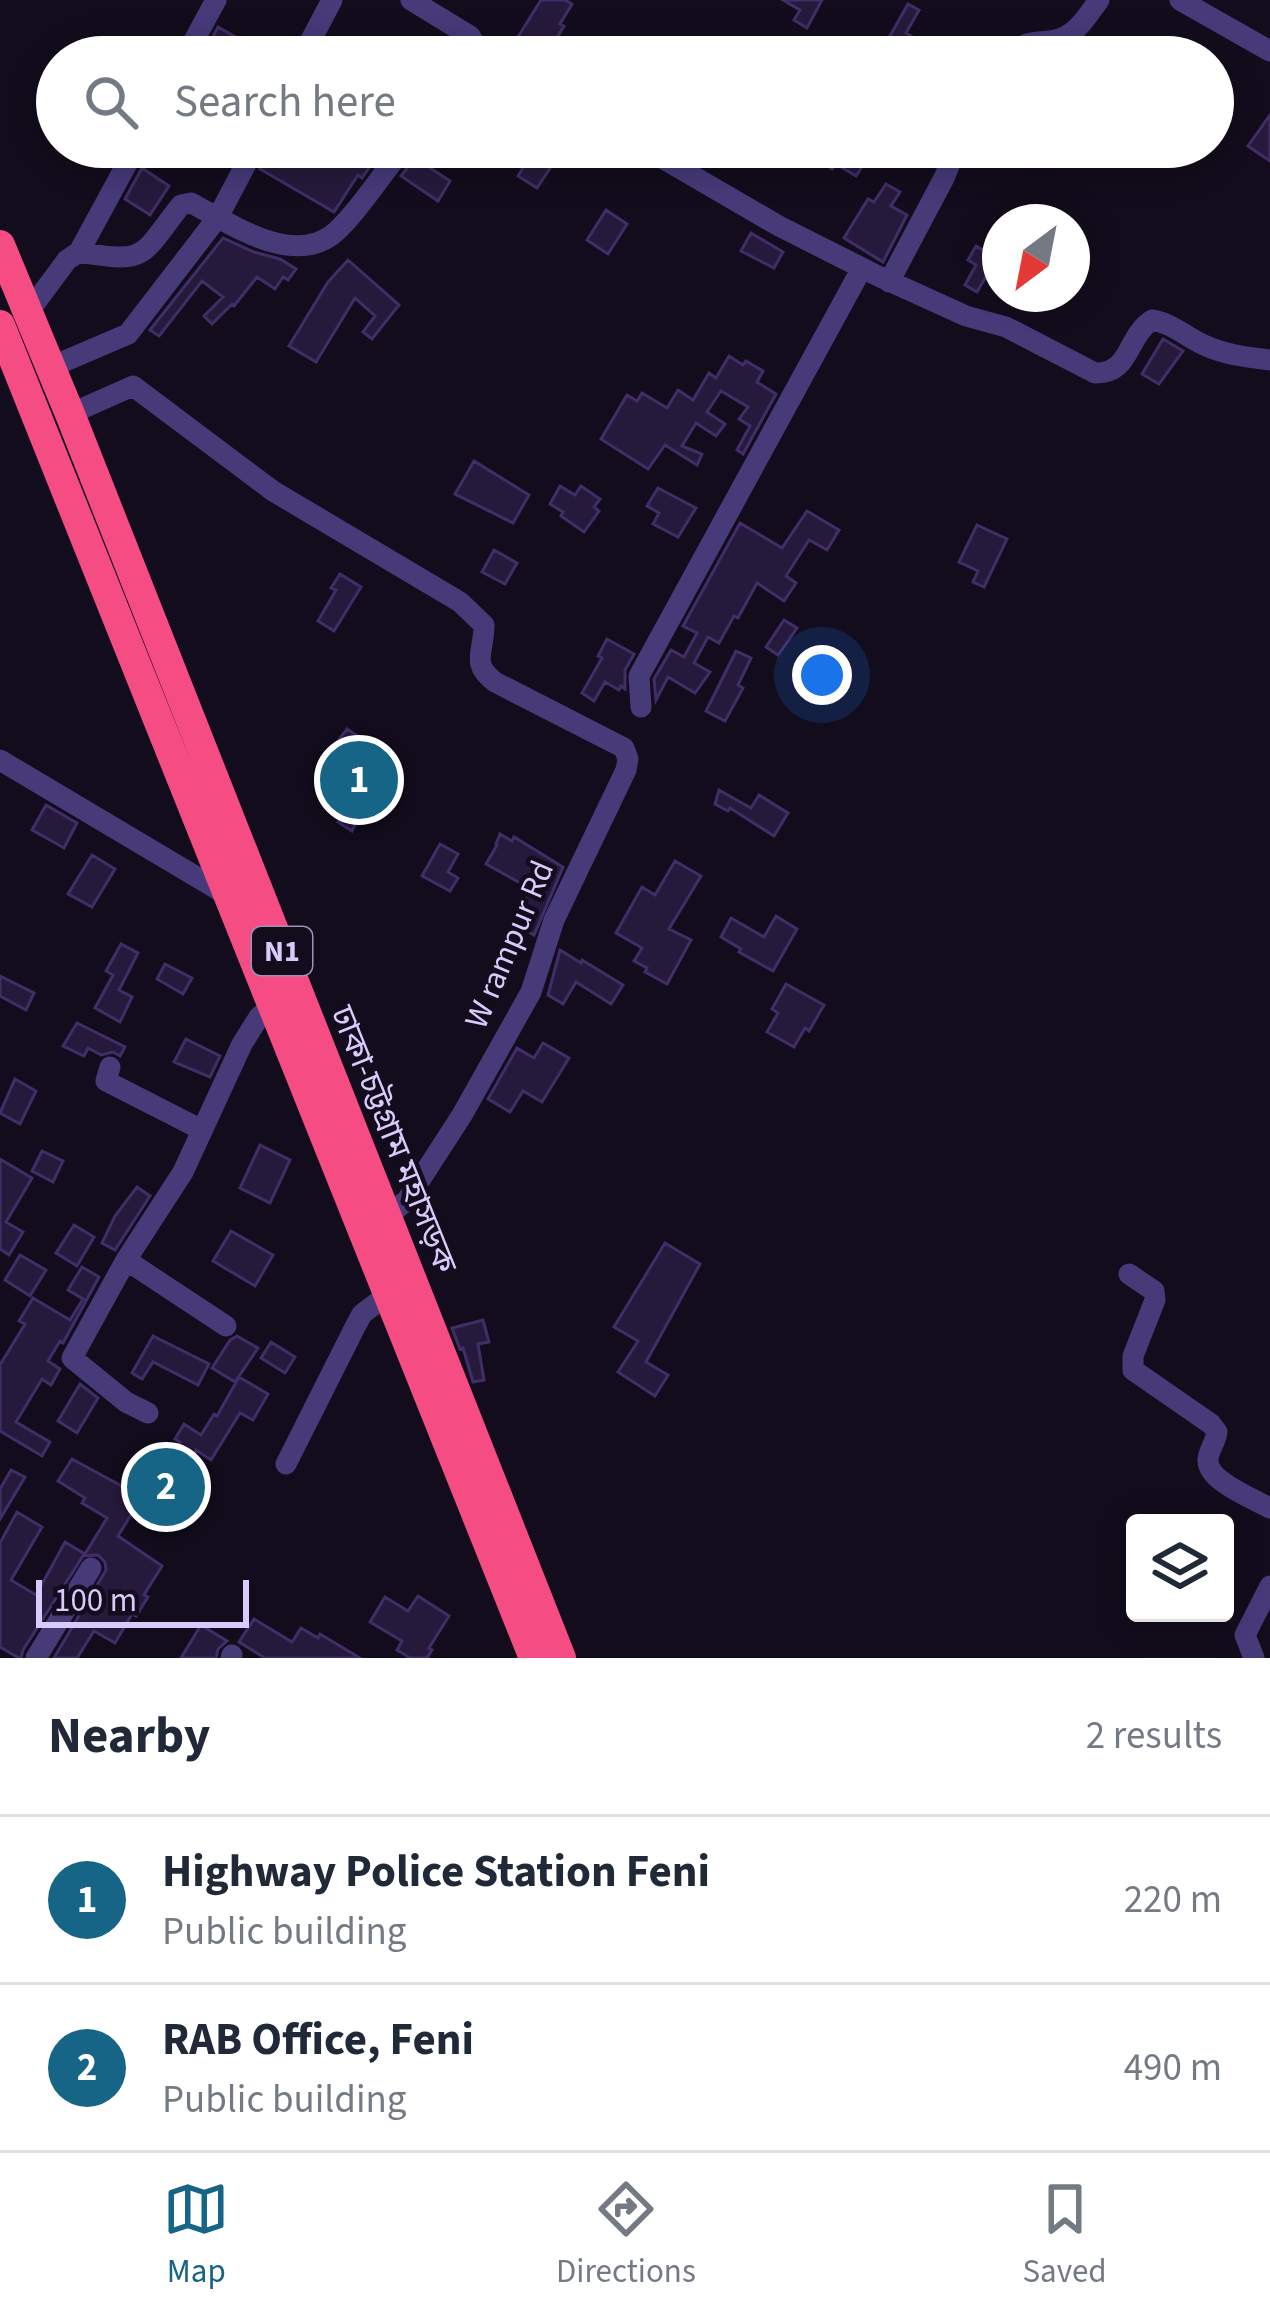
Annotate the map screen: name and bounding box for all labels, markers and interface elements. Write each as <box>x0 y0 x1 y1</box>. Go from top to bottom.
search box <box>36 36 1234 168</box>
icon: search <box>78 69 144 135</box>
text: Search here <box>174 70 396 134</box>
north arrow <box>982 204 1090 312</box>
your location <box>792 645 852 705</box>
pin: 1 <box>320 735 398 825</box>
street label: W rampur Rd <box>453 853 566 1036</box>
road number: N1 <box>252 927 312 975</box>
street label: ঢাকা-চট্টগ্রাম মহাসড়ক <box>318 998 469 1281</box>
pin: 2 <box>127 1442 205 1532</box>
map controls <box>1126 1514 1234 1622</box>
button: layers <box>1126 1514 1234 1622</box>
scale bar <box>36 1574 249 1627</box>
text: 100 m <box>54 1577 137 1624</box>
text: Nearby <box>48 1700 210 1772</box>
text: 2 results <box>1086 1708 1222 1764</box>
text: Highway Police Station Feni <box>162 1840 710 1904</box>
text: 1 <box>77 1872 97 1928</box>
text: 220 m <box>1124 1872 1222 1928</box>
text: Public building <box>162 1904 407 1960</box>
text: RAB Office, Feni <box>162 2008 474 2072</box>
text: 2 <box>77 2040 97 2096</box>
text: 490 m <box>1124 2040 1222 2096</box>
text: Public building <box>162 2072 407 2128</box>
tab: Map <box>163 2176 229 2295</box>
tab: Directions <box>556 2176 696 2295</box>
tab: Saved <box>1022 2176 1107 2295</box>

